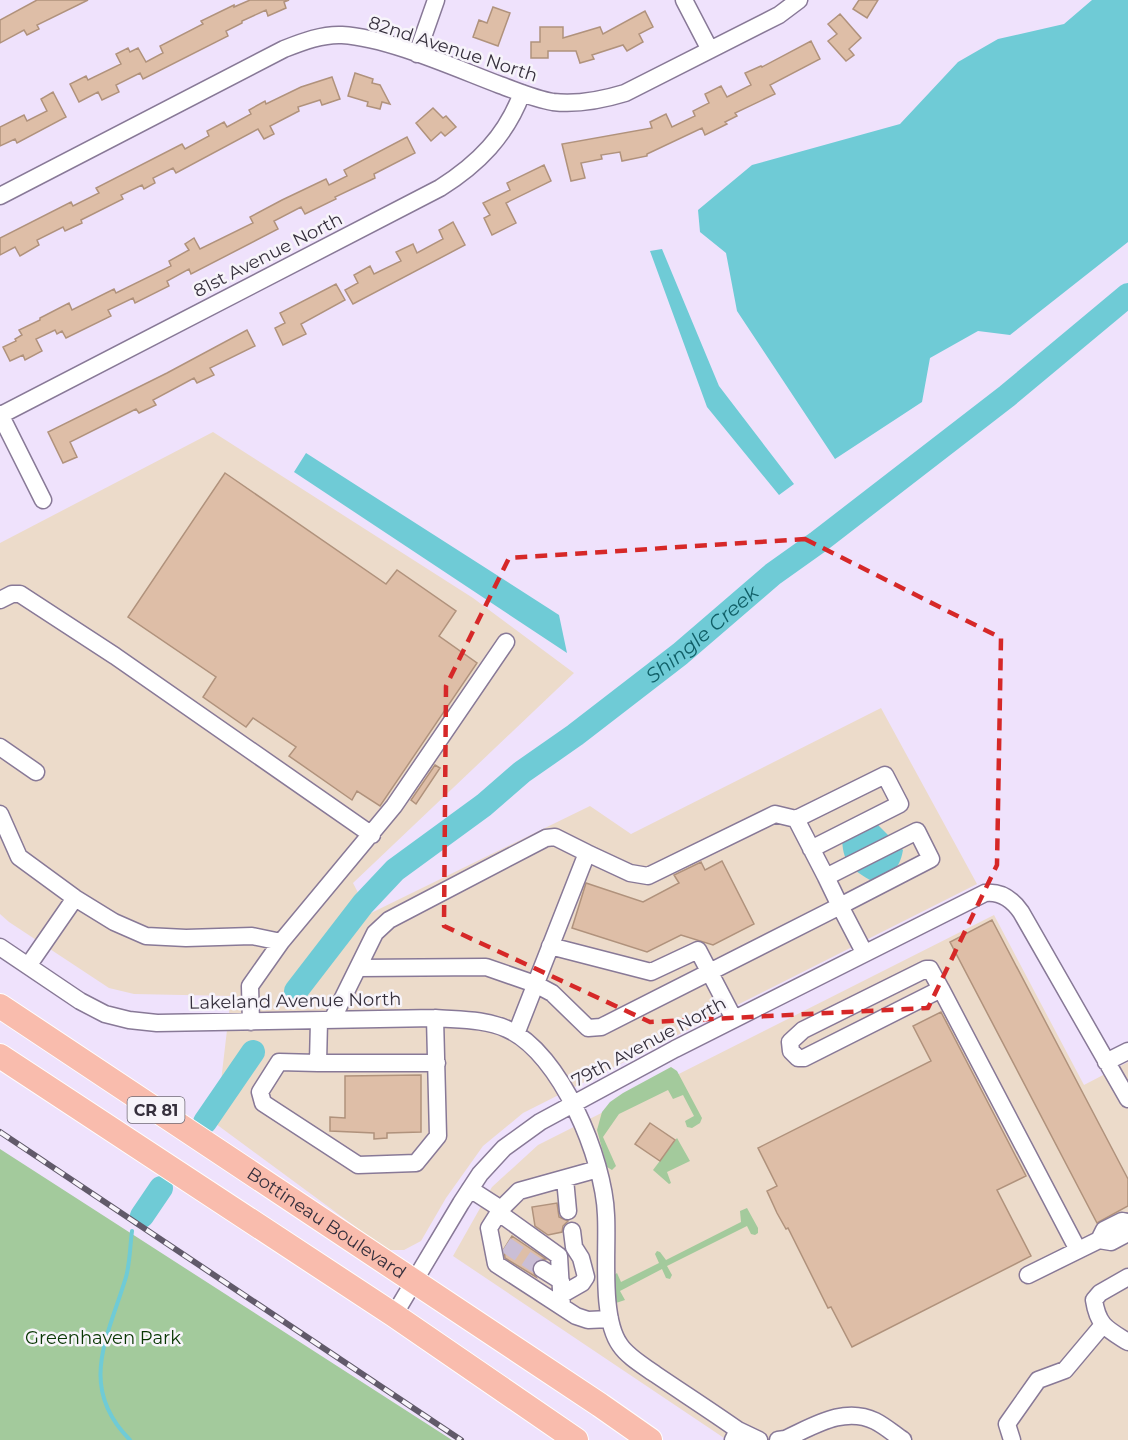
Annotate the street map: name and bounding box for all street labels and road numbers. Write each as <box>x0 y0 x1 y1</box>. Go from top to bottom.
street label: 82nd Avenue North <box>366 11 540 87</box>
street label: 81st Avenue North <box>190 208 346 302</box>
street label: Lakeland Avenue North <box>189 988 401 1014</box>
street label: 79th Avenue North <box>568 992 730 1092</box>
road number: CR 81 <box>128 1097 184 1123</box>
street label: Bottineau Boulevard <box>243 1162 410 1284</box>

